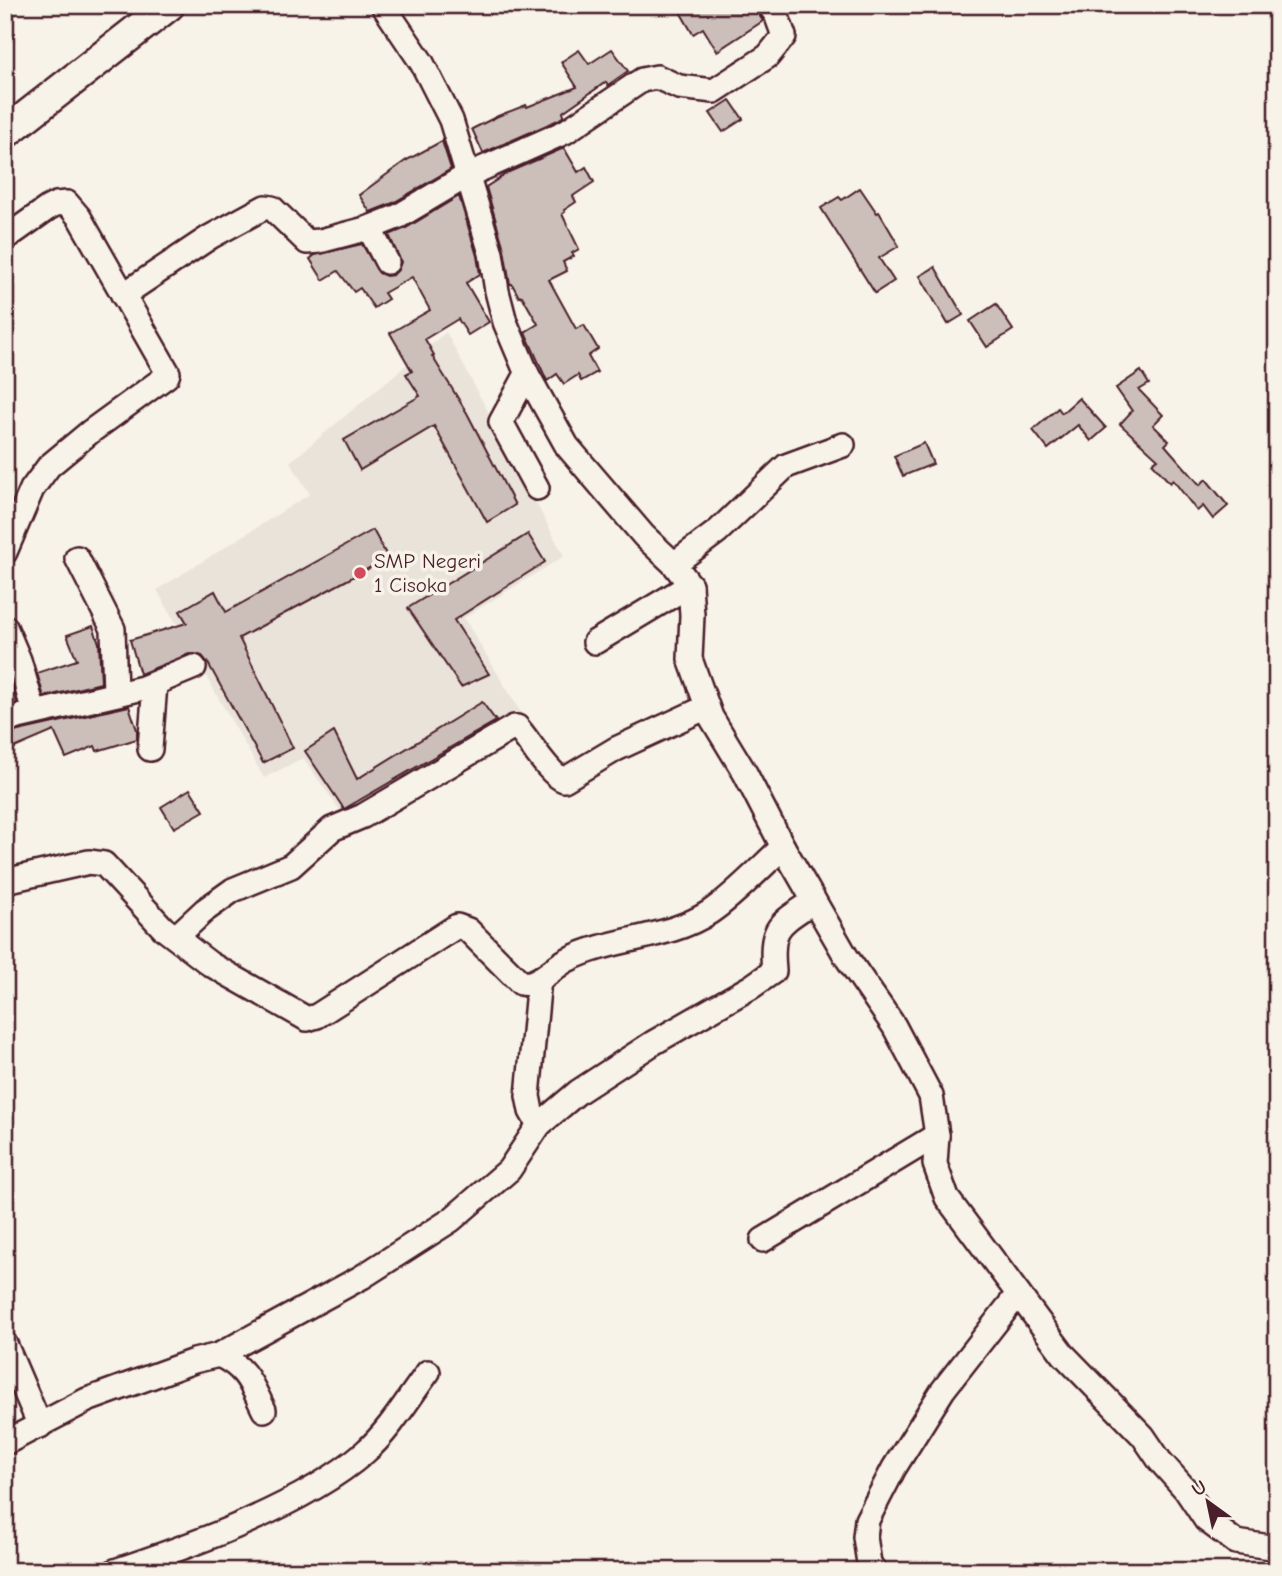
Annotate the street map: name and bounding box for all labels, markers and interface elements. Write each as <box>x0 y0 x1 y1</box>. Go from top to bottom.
place label: SMP Negeri 1 Cisoka <box>374 549 481 597</box>
marker: SMP Negeri 1 Cisoka <box>352 565 368 581</box>
north arrow <box>1174 1468 1244 1538</box>
text: U <box>1188 1476 1211 1501</box>

